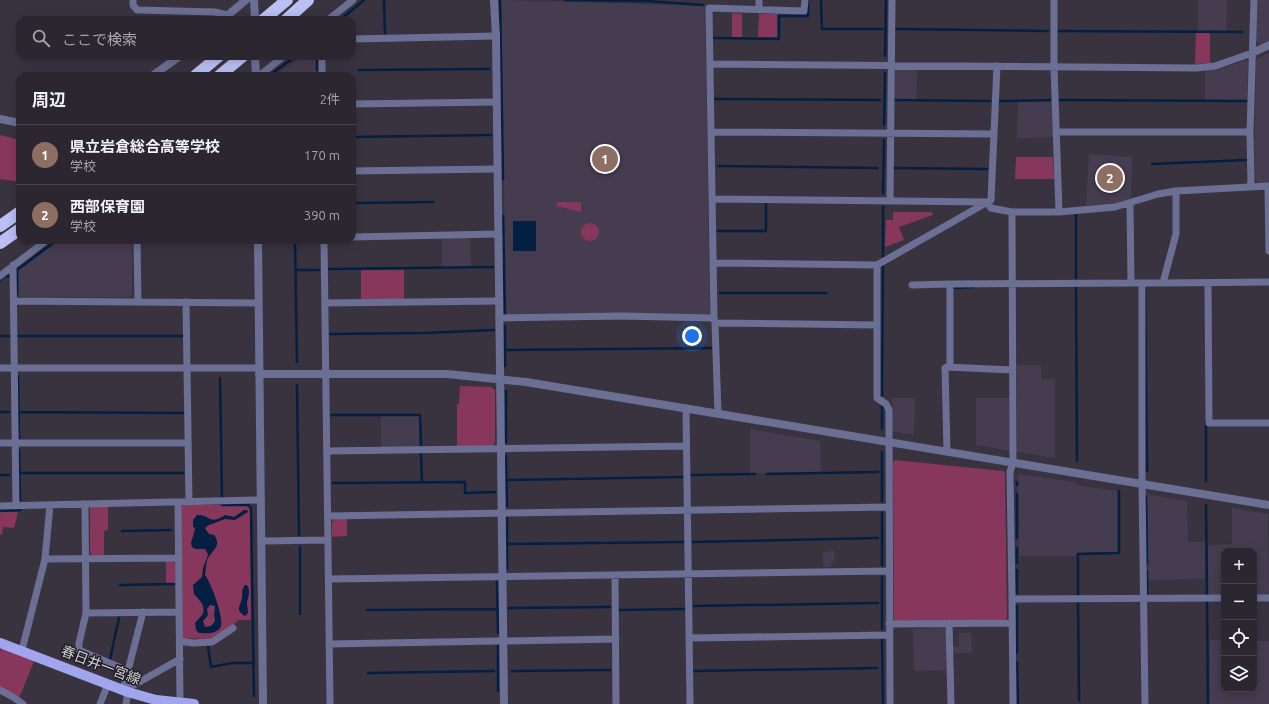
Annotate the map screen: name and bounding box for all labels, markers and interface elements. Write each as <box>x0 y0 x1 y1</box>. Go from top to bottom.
search box <box>16 16 356 60</box>
icon: search <box>30 27 52 49</box>
text: ここで検索 <box>62 31 137 48</box>
text: 周辺 <box>32 90 66 109</box>
text: 2件 <box>320 92 340 106</box>
text: 県立岩倉総合高等学校 <box>70 138 220 155</box>
pin: 1 <box>592 144 618 174</box>
text: 1 <box>41 148 49 162</box>
text: 170 m <box>304 148 340 162</box>
text: 学校 <box>70 159 96 173</box>
pin: 2 <box>1097 163 1123 193</box>
text: 西部保育園 <box>70 198 145 215</box>
text: 2 <box>41 208 49 222</box>
text: 390 m <box>304 208 340 222</box>
text: 学校 <box>70 219 96 233</box>
your location <box>682 326 702 346</box>
map controls <box>1221 548 1257 692</box>
button: + <box>1221 548 1257 584</box>
button: − <box>1221 584 1257 620</box>
button: locate <box>1221 620 1257 656</box>
street label: 春日井一宮線 <box>59 642 143 688</box>
button: layers <box>1221 656 1257 692</box>

